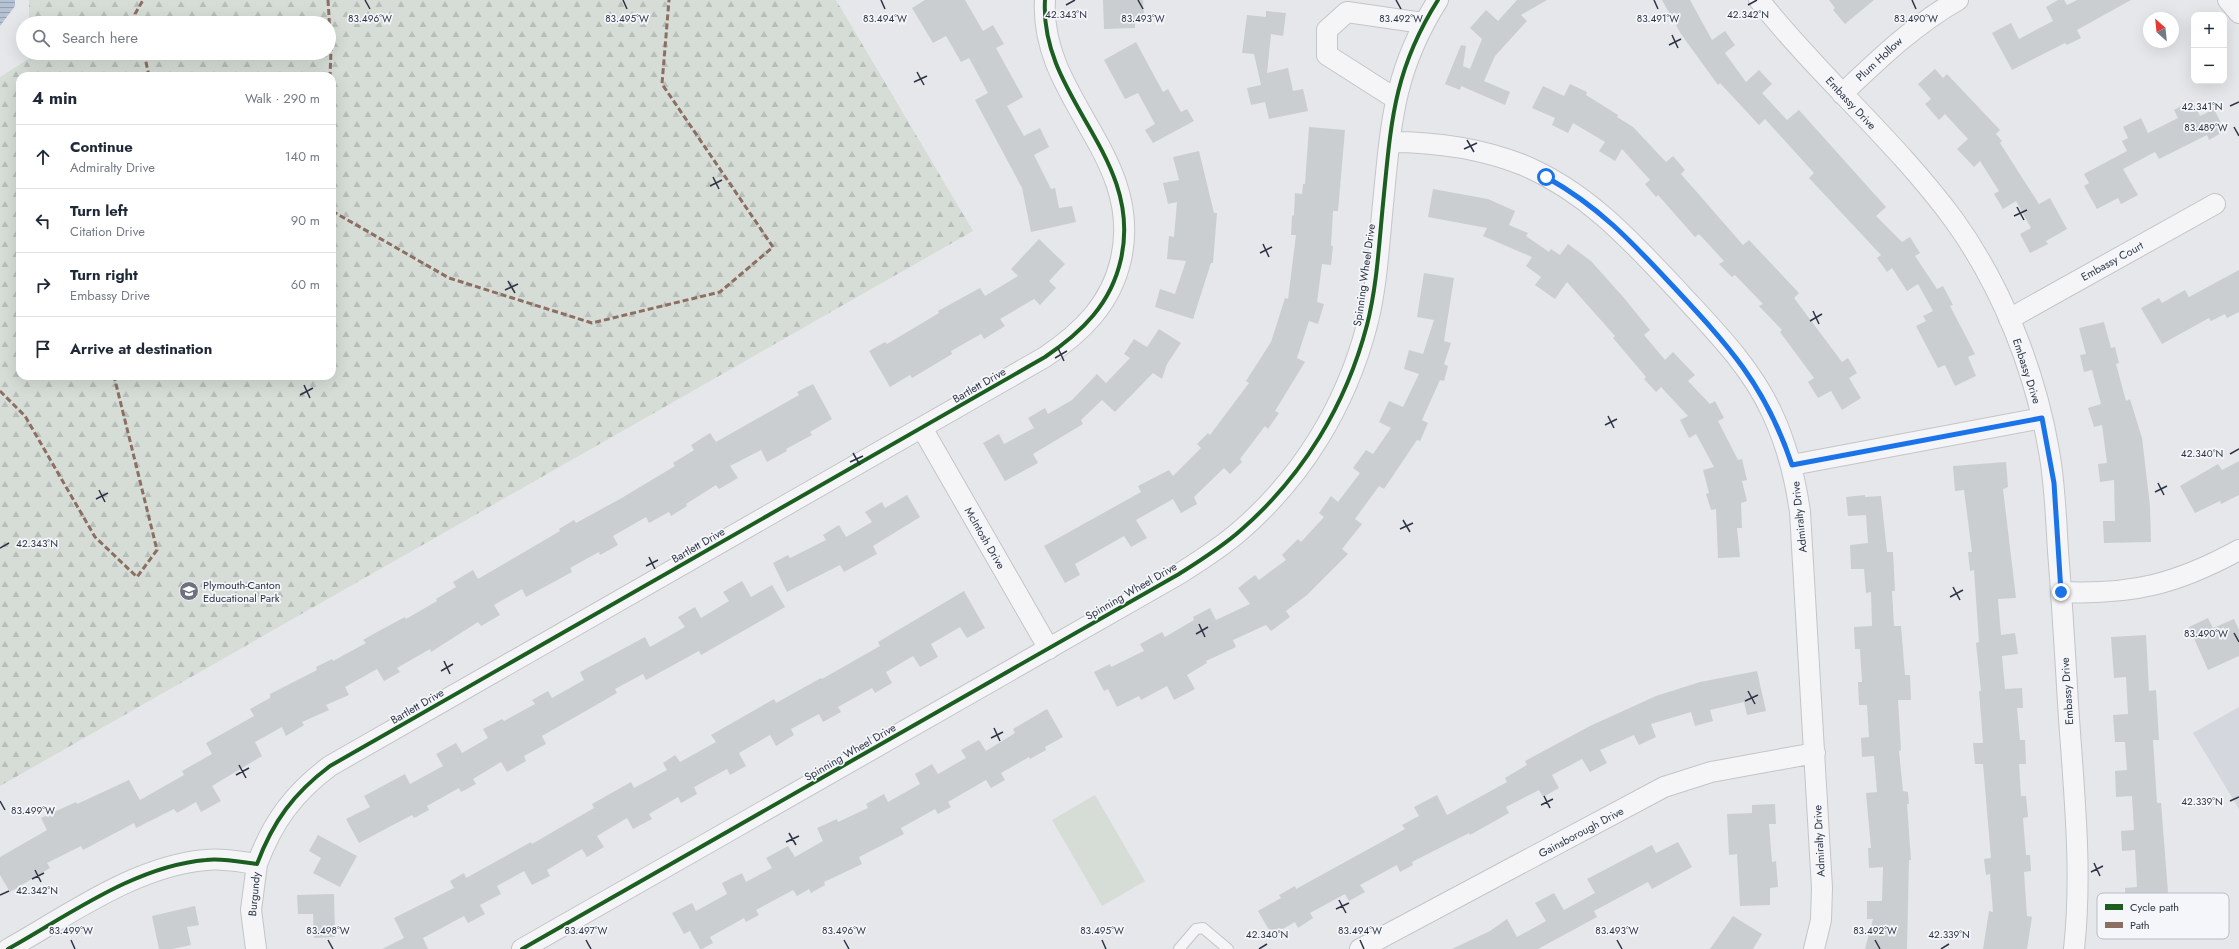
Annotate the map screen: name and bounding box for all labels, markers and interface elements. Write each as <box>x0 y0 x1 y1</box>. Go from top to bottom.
text: 42.343°N <box>1045 7 1087 22</box>
text: 42.342°N <box>1727 7 1769 22</box>
text: 83.496°W <box>348 11 392 26</box>
text: 83.495°W <box>605 11 649 26</box>
text: 83.494°W <box>863 11 907 26</box>
text: 83.493°W <box>1121 11 1165 26</box>
text: 83.492°W <box>1379 11 1423 26</box>
text: 83.491°W <box>1637 11 1679 26</box>
text: 83.490°W <box>1894 11 1938 26</box>
north arrow <box>2143 12 2179 48</box>
map controls <box>2191 12 2227 84</box>
button: + <box>2191 12 2227 48</box>
search box <box>16 16 336 60</box>
icon: search <box>30 27 52 49</box>
text: Search here <box>62 27 138 49</box>
street label: Plum Hollow <box>1852 33 1906 85</box>
button: − <box>2191 48 2227 84</box>
street label: Embassy Drive <box>1822 73 1880 133</box>
text: 4 min <box>32 86 77 110</box>
text: Walk · 290 m <box>245 89 320 108</box>
text: 42.341°N <box>2182 99 2222 114</box>
text: 83.489°W <box>2184 120 2228 135</box>
text: Continue <box>70 136 133 158</box>
icon: ahead <box>32 146 54 168</box>
text: 140 m <box>285 147 320 166</box>
text: Admiralty Drive <box>70 158 155 177</box>
route start <box>1537 168 1555 186</box>
text: Turn left <box>70 200 128 222</box>
icon: left <box>32 210 54 232</box>
text: 90 m <box>291 211 320 230</box>
text: Citation Drive <box>70 222 145 241</box>
street label: Spinning Wheel Drive <box>1349 222 1379 327</box>
street label: Embassy Court <box>2078 237 2146 285</box>
text: Turn right <box>70 264 138 286</box>
icon: right <box>32 274 54 296</box>
text: 60 m <box>291 275 320 294</box>
text: Embassy Drive <box>70 286 150 305</box>
street label: Embassy Drive <box>2009 336 2045 406</box>
icon: arrive <box>32 338 54 360</box>
text: Arrive at destination <box>70 338 212 360</box>
street label: Bartlett Drive <box>949 363 1009 407</box>
text: 42.340°N <box>2181 446 2223 461</box>
street label: Admiralty Drive <box>1787 480 1811 554</box>
street label: McIntosh Drive <box>961 504 1009 572</box>
street label: Bartlett Drive <box>668 523 728 567</box>
text: 42.343°N <box>16 536 58 551</box>
street label: Spinning Wheel Drive <box>1082 558 1180 624</box>
place label: Plymouth-Canton Educational Park <box>203 577 281 606</box>
school or university icon: Plymouth-Canton Educational Park <box>178 580 200 602</box>
route end <box>2052 583 2070 601</box>
text: 83.490°W <box>2184 626 2228 641</box>
street label: Embassy Drive <box>2057 656 2077 725</box>
street label: Bartlett Drive <box>387 684 447 728</box>
street label: Spinning Wheel Drive <box>801 719 899 785</box>
text: 42.339°N <box>2181 794 2223 809</box>
text: 83.499°W <box>11 803 55 818</box>
street label: Gainsborough Drive <box>1536 803 1627 861</box>
street label: Admiralty Drive <box>1809 804 1829 877</box>
street label: Burgundy <box>244 871 264 917</box>
text: 42.342°N <box>16 883 58 898</box>
legend <box>2097 893 2229 939</box>
text: Cycle path <box>2130 899 2179 915</box>
text: Path <box>2130 917 2149 933</box>
text: 83.499°W <box>49 923 93 938</box>
text: 83.498°W <box>306 923 350 938</box>
text: 83.497°W <box>565 923 608 938</box>
text: 83.496°W <box>822 923 866 938</box>
text: 83.495°W <box>1080 923 1124 938</box>
text: 83.494°W <box>1338 923 1382 938</box>
text: 83.493°W <box>1595 923 1639 938</box>
text: 83.492°W <box>1853 923 1897 938</box>
text: 42.340°N <box>1246 927 1288 942</box>
text: 42.339°N <box>1928 927 1970 942</box>

